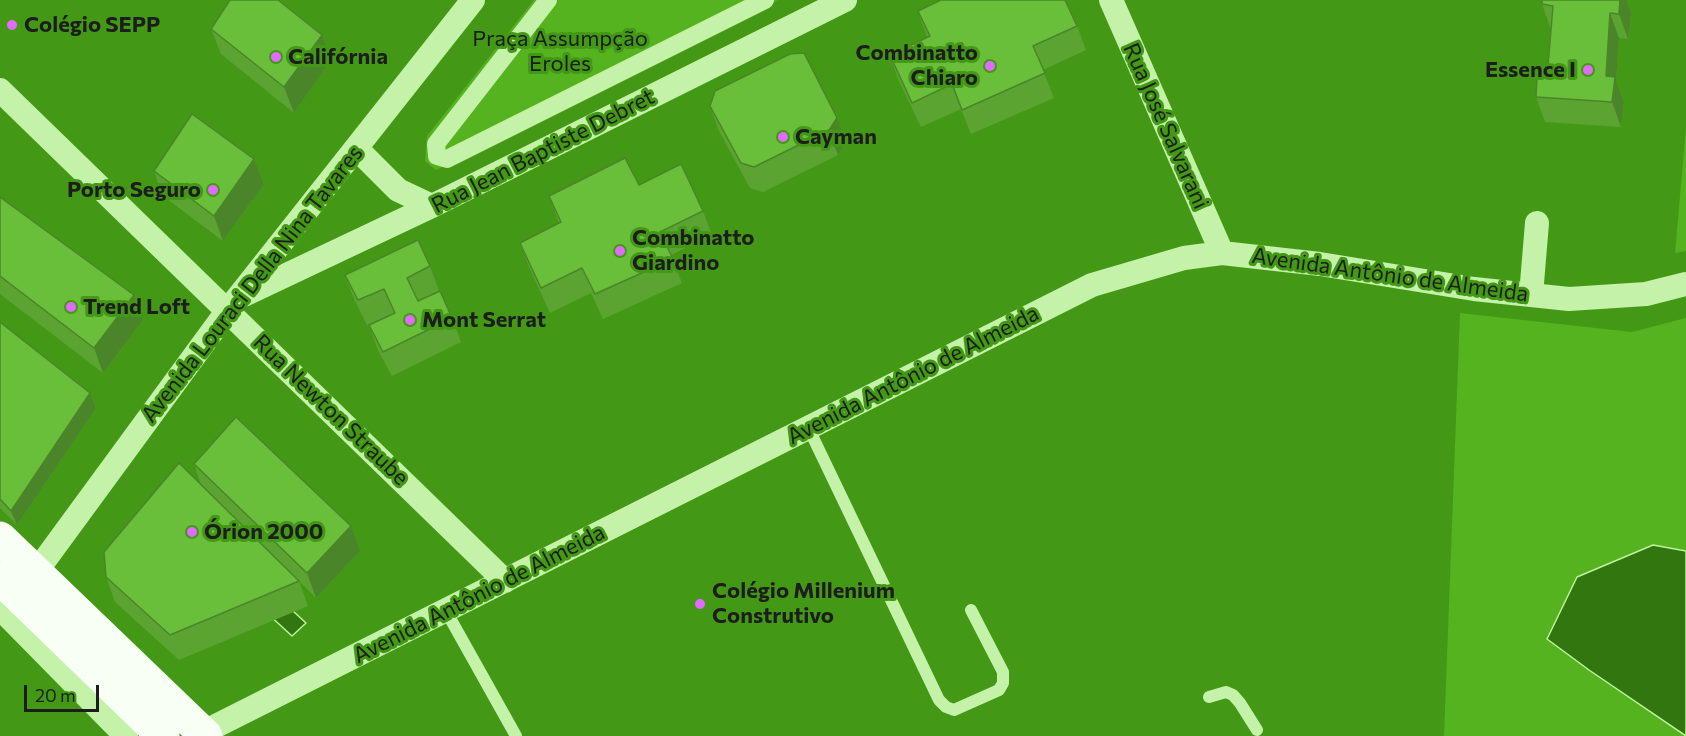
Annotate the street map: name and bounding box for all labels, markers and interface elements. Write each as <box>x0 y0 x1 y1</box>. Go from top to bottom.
place label: Colégio SEPP <box>24 12 160 38</box>
marker: Colégio SEPP <box>5 18 19 32</box>
park label: Praça Assumpção Eroles <box>472 26 648 78</box>
street label: Rua José Salvarani <box>1118 39 1214 213</box>
place label: Combinatto Chiaro <box>855 40 978 92</box>
place label: Califórnia <box>288 44 388 70</box>
marker: Califórnia <box>269 50 283 64</box>
place label: Essence I <box>1485 57 1576 83</box>
marker: Combinatto Chiaro <box>983 59 997 73</box>
marker: Essence I <box>1581 63 1595 77</box>
street label: Rua Jean Baptiste Debret <box>427 83 659 219</box>
place label: Cayman <box>795 124 877 150</box>
marker: Cayman <box>776 130 790 144</box>
street label: Avenida Louraci Della Nina Tavares <box>136 140 368 428</box>
place label: Porto Seguro <box>67 177 201 203</box>
marker: Porto Seguro <box>206 183 220 197</box>
place label: Combinatto Giardino <box>632 225 755 276</box>
street label: Avenida Antônio de Almeida <box>1250 243 1530 307</box>
marker: Combinatto Giardino <box>613 244 627 258</box>
place label: Trend Loft <box>83 294 190 320</box>
marker: Trend Loft <box>64 300 78 314</box>
street label: Avenida Antônio de Almeida <box>783 300 1043 450</box>
place label: Mont Serrat <box>422 307 546 333</box>
marker: Mont Serrat <box>403 313 417 327</box>
street label: Rua Newton Straube <box>248 329 414 491</box>
place label: Órion 2000 <box>204 519 323 545</box>
street label: Avenida Antônio de Almeida <box>349 519 609 669</box>
marker: Órion 2000 <box>185 525 199 539</box>
place label: Colégio Millenium Construtivo <box>712 578 895 630</box>
marker: Colégio Millenium Construtivo <box>693 597 707 611</box>
scale bar <box>27 673 102 711</box>
text: 20 m <box>35 684 76 706</box>

